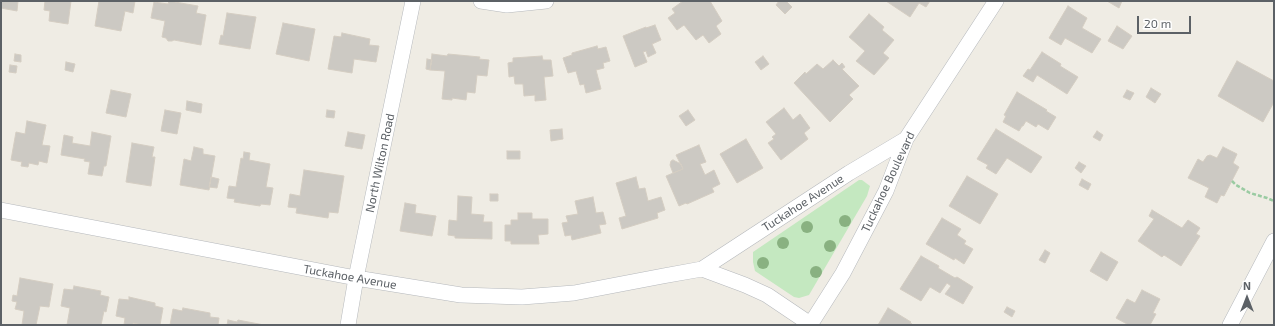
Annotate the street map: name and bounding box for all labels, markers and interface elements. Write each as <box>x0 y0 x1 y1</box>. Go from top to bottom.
scale bar <box>1139 8 1193 34</box>
text: 20 m <box>1144 16 1171 30</box>
street label: North Wilton Road <box>362 112 398 214</box>
street label: Tuckahoe Boulevard <box>858 129 918 235</box>
street label: Tuckahoe Avenue <box>759 171 847 235</box>
street label: Tuckahoe Avenue <box>302 262 398 292</box>
north arrow <box>1227 278 1267 318</box>
text: N <box>1243 279 1251 292</box>

